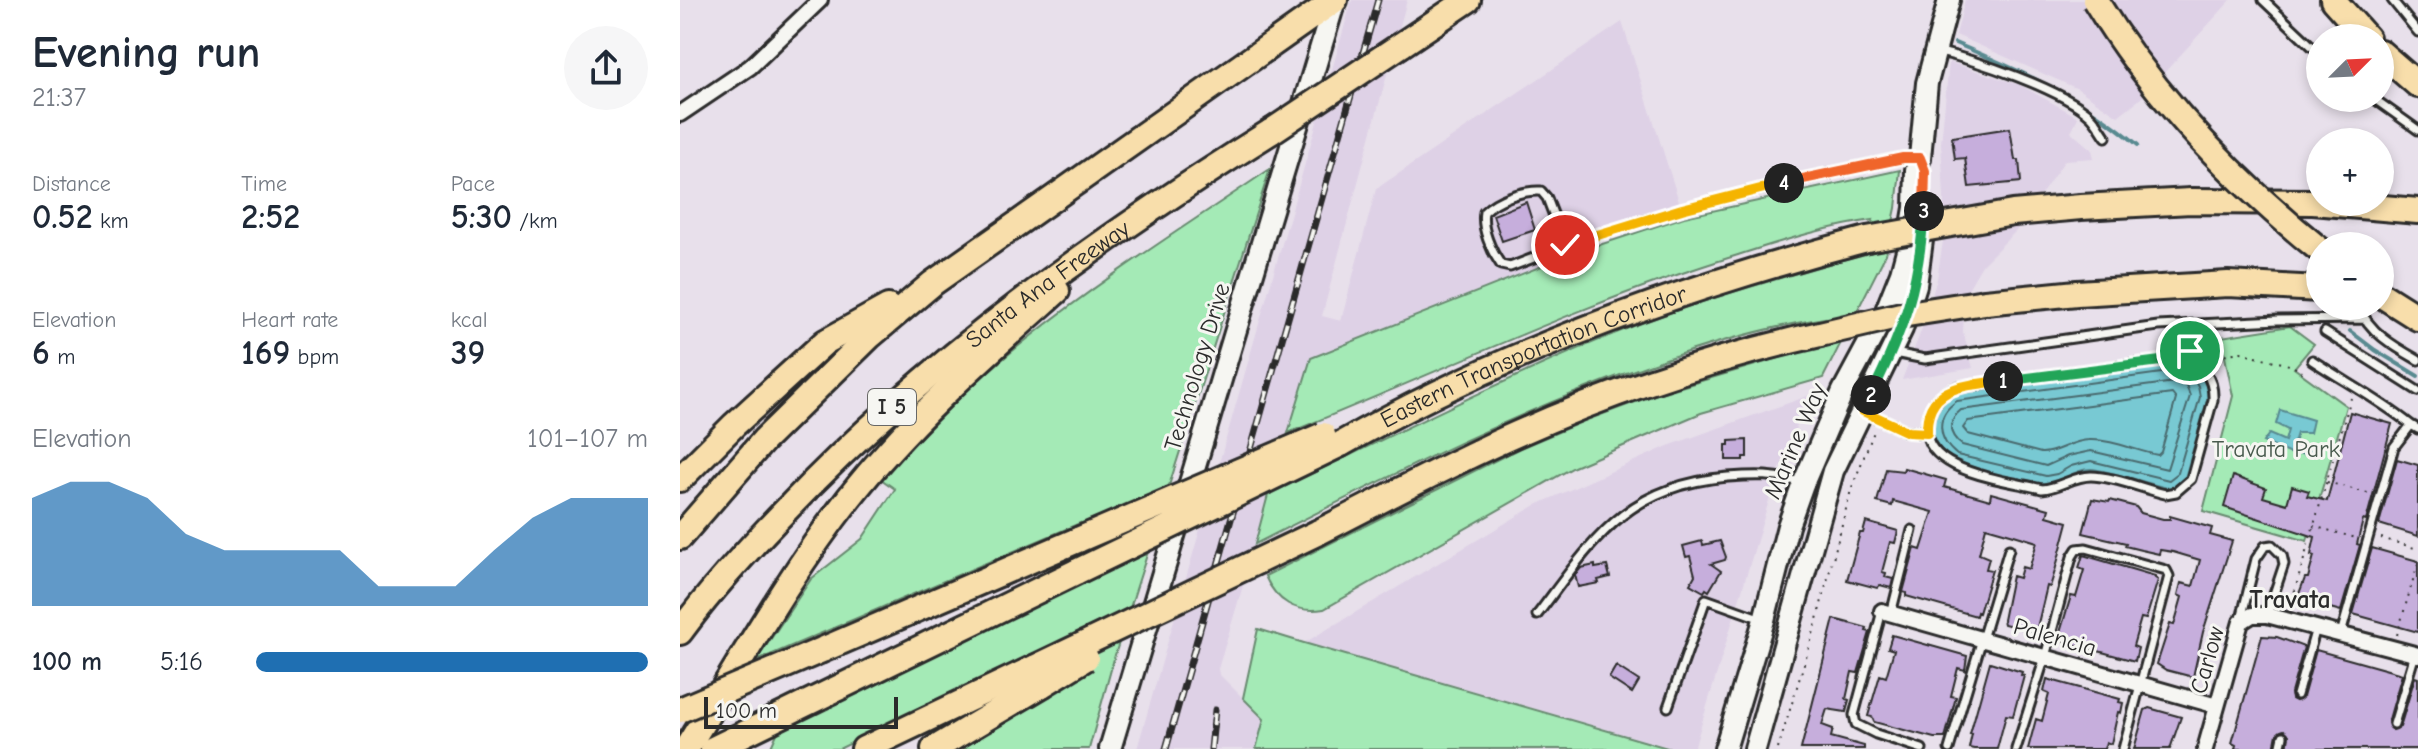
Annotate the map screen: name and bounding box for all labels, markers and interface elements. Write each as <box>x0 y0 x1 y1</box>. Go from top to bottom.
north arrow <box>2306 24 2394 112</box>
map controls <box>2306 24 2394 320</box>
button: share <box>564 26 648 110</box>
text: Evening run <box>32 27 260 78</box>
text: 21:37 <box>32 83 86 113</box>
button: + <box>2306 128 2394 216</box>
pin: 4 <box>1764 163 1804 203</box>
text: 4 <box>1779 170 1789 196</box>
text: Distance <box>32 171 111 197</box>
text: Time <box>241 171 287 197</box>
text: Pace <box>451 171 495 197</box>
pin: 3 <box>1904 191 1944 231</box>
text: 0.52 <box>32 197 93 237</box>
text: 2:52 <box>241 197 300 237</box>
text: 5:30 <box>451 197 512 237</box>
text: 3 <box>1919 198 1929 224</box>
text: km <box>93 208 129 234</box>
text: /km <box>512 208 558 234</box>
pin <box>1531 211 1599 279</box>
street label: Santa Ana Freeway <box>960 214 1135 354</box>
icon: check <box>1543 223 1587 267</box>
button: − <box>2306 232 2394 320</box>
street label: Eastern Transportation Corridor <box>1376 279 1691 434</box>
street label: Technology Drive <box>1158 280 1236 454</box>
text: Elevation <box>32 307 116 333</box>
text: Heart rate <box>241 307 338 333</box>
text: kcal <box>451 307 488 333</box>
pin <box>2156 317 2224 385</box>
icon: arrive <box>2168 329 2212 373</box>
text: 6 <box>32 333 50 373</box>
text: 169 <box>241 333 290 373</box>
text: 39 <box>451 333 485 373</box>
text: m <box>50 344 75 370</box>
text: bpm <box>290 344 339 370</box>
pin: 1 <box>1983 361 2023 401</box>
text: 1 <box>1999 368 2007 394</box>
pin: 2 <box>1851 375 1891 415</box>
street label: Marine Way <box>1758 379 1832 503</box>
text: 2 <box>1866 382 1876 408</box>
road number: I 5 <box>868 389 916 425</box>
text: Elevation <box>32 424 132 454</box>
text: 101–107 m <box>527 424 648 454</box>
park label: Travata Park <box>2212 435 2341 463</box>
district label: Travata <box>2249 585 2331 615</box>
street label: Palencia <box>2010 612 2100 662</box>
street label: Carlow <box>2184 622 2230 697</box>
text: 100 m <box>32 647 102 677</box>
text: 5:16 <box>160 647 203 677</box>
scale bar <box>704 693 898 729</box>
text: 100 m <box>716 698 777 724</box>

